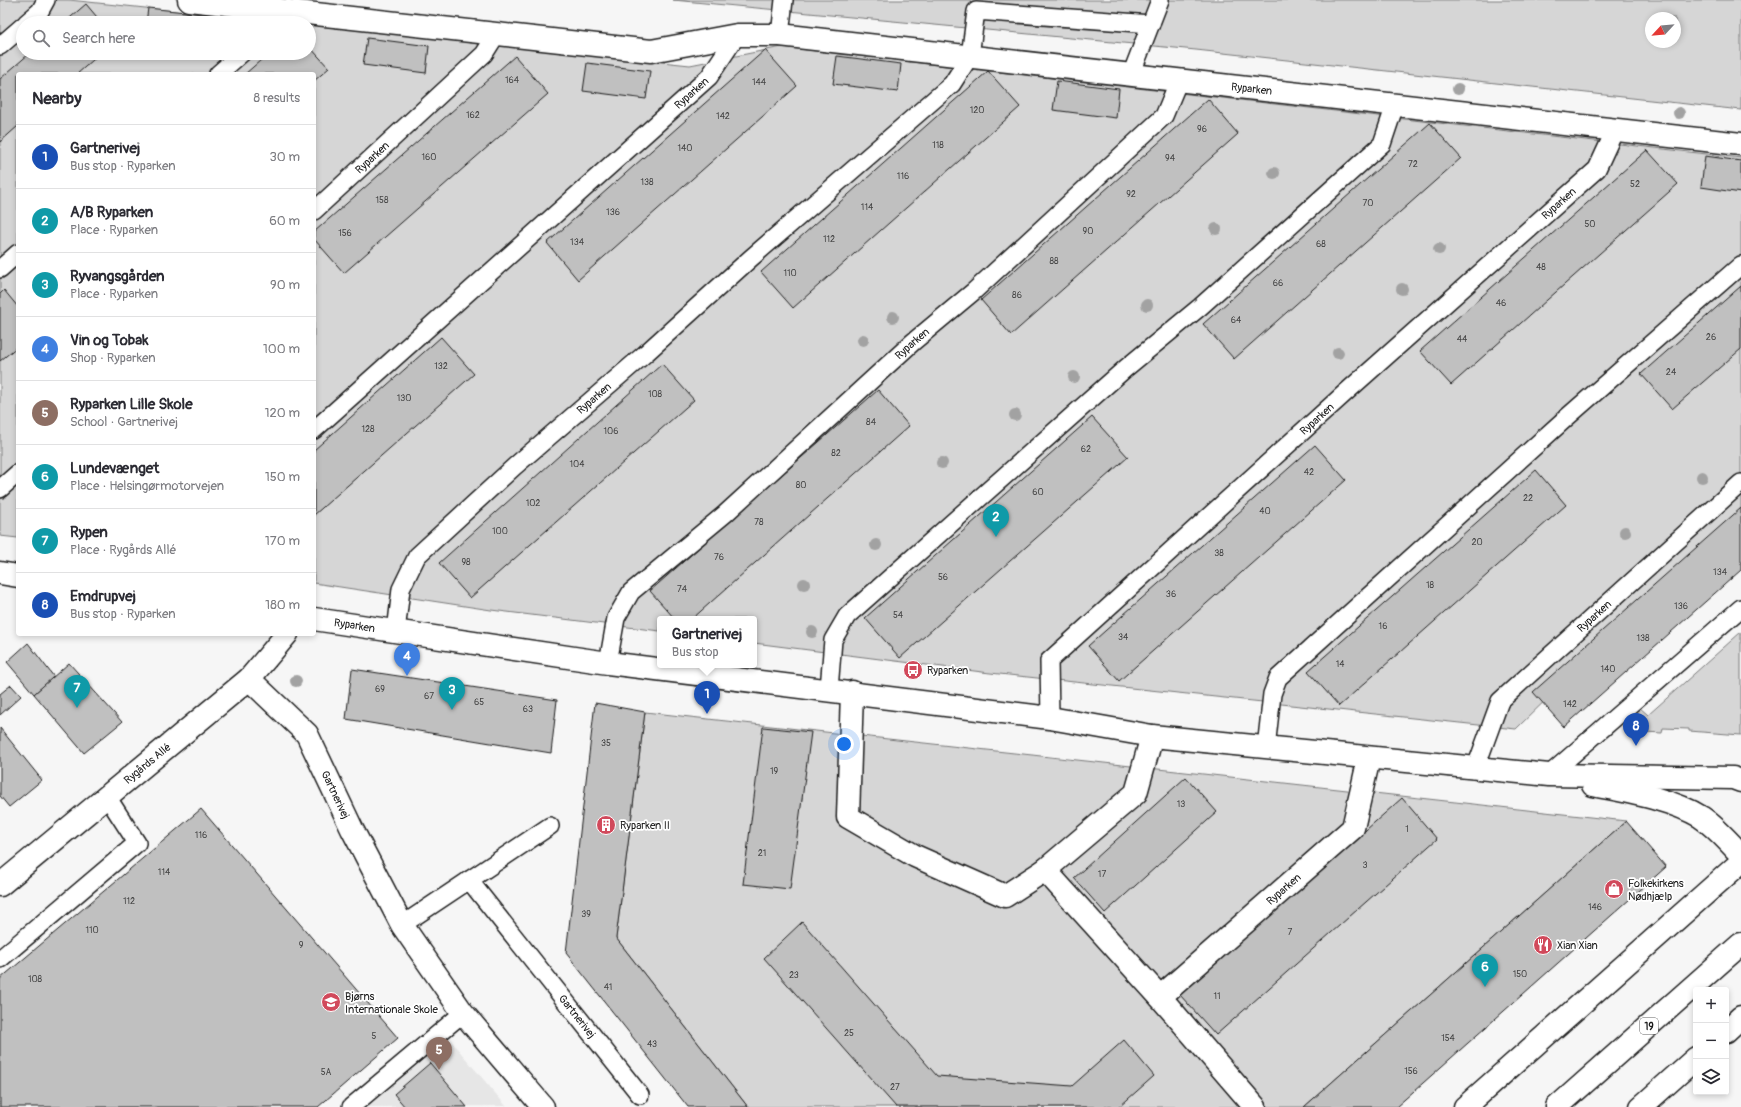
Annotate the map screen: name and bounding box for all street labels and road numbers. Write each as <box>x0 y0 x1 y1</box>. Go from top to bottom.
street label: Ryparken <box>672 75 711 112</box>
street label: Ryparken <box>1230 80 1273 98</box>
street label: Ryparken <box>353 139 392 177</box>
street label: Ryparken <box>1539 185 1579 222</box>
street label: Ryparken <box>892 325 932 362</box>
street label: Ryparken <box>574 380 614 417</box>
street label: Ryparken <box>1297 400 1337 438</box>
street label: Ryparken <box>1575 598 1614 635</box>
street label: Ryparken <box>333 616 376 635</box>
street label: Rygårds Allé <box>121 740 174 787</box>
street label: Gartnerivej <box>318 769 352 821</box>
street label: Ryparken <box>1264 871 1304 908</box>
street label: Gartnerivej <box>556 992 598 1041</box>
road number: 19 <box>1640 1018 1658 1034</box>

